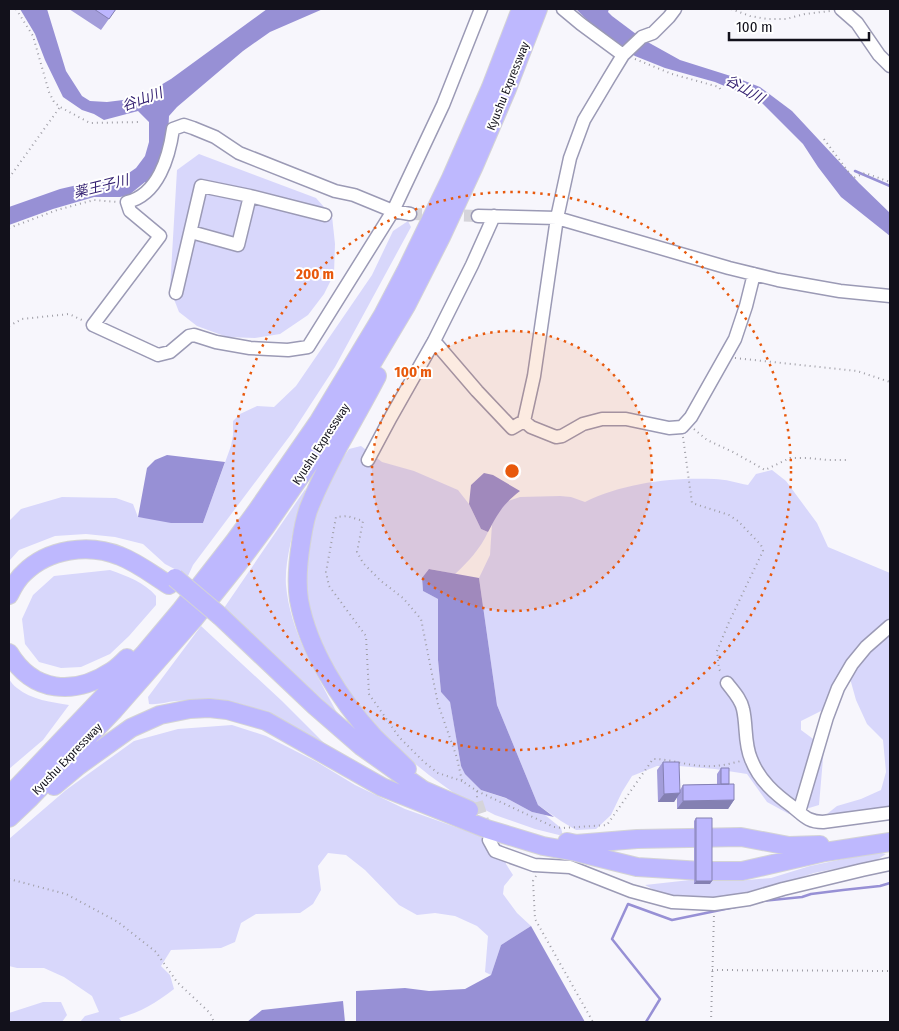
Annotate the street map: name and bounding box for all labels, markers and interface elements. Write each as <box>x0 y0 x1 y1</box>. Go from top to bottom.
scale bar <box>729 10 869 42</box>
text: 100 m <box>736 18 773 36</box>
street label: Kyushu Expressway <box>484 39 532 132</box>
water label: 谷山川 <box>722 72 769 108</box>
water label: 谷山川 <box>120 84 167 115</box>
water label: 薬王子川 <box>72 171 132 202</box>
text: 200 m <box>295 265 334 283</box>
text: 100 m <box>394 363 432 381</box>
street label: Kyushu Expressway <box>289 400 353 487</box>
centre of rings <box>503 462 521 480</box>
street label: Kyushu Expressway <box>29 720 105 798</box>

